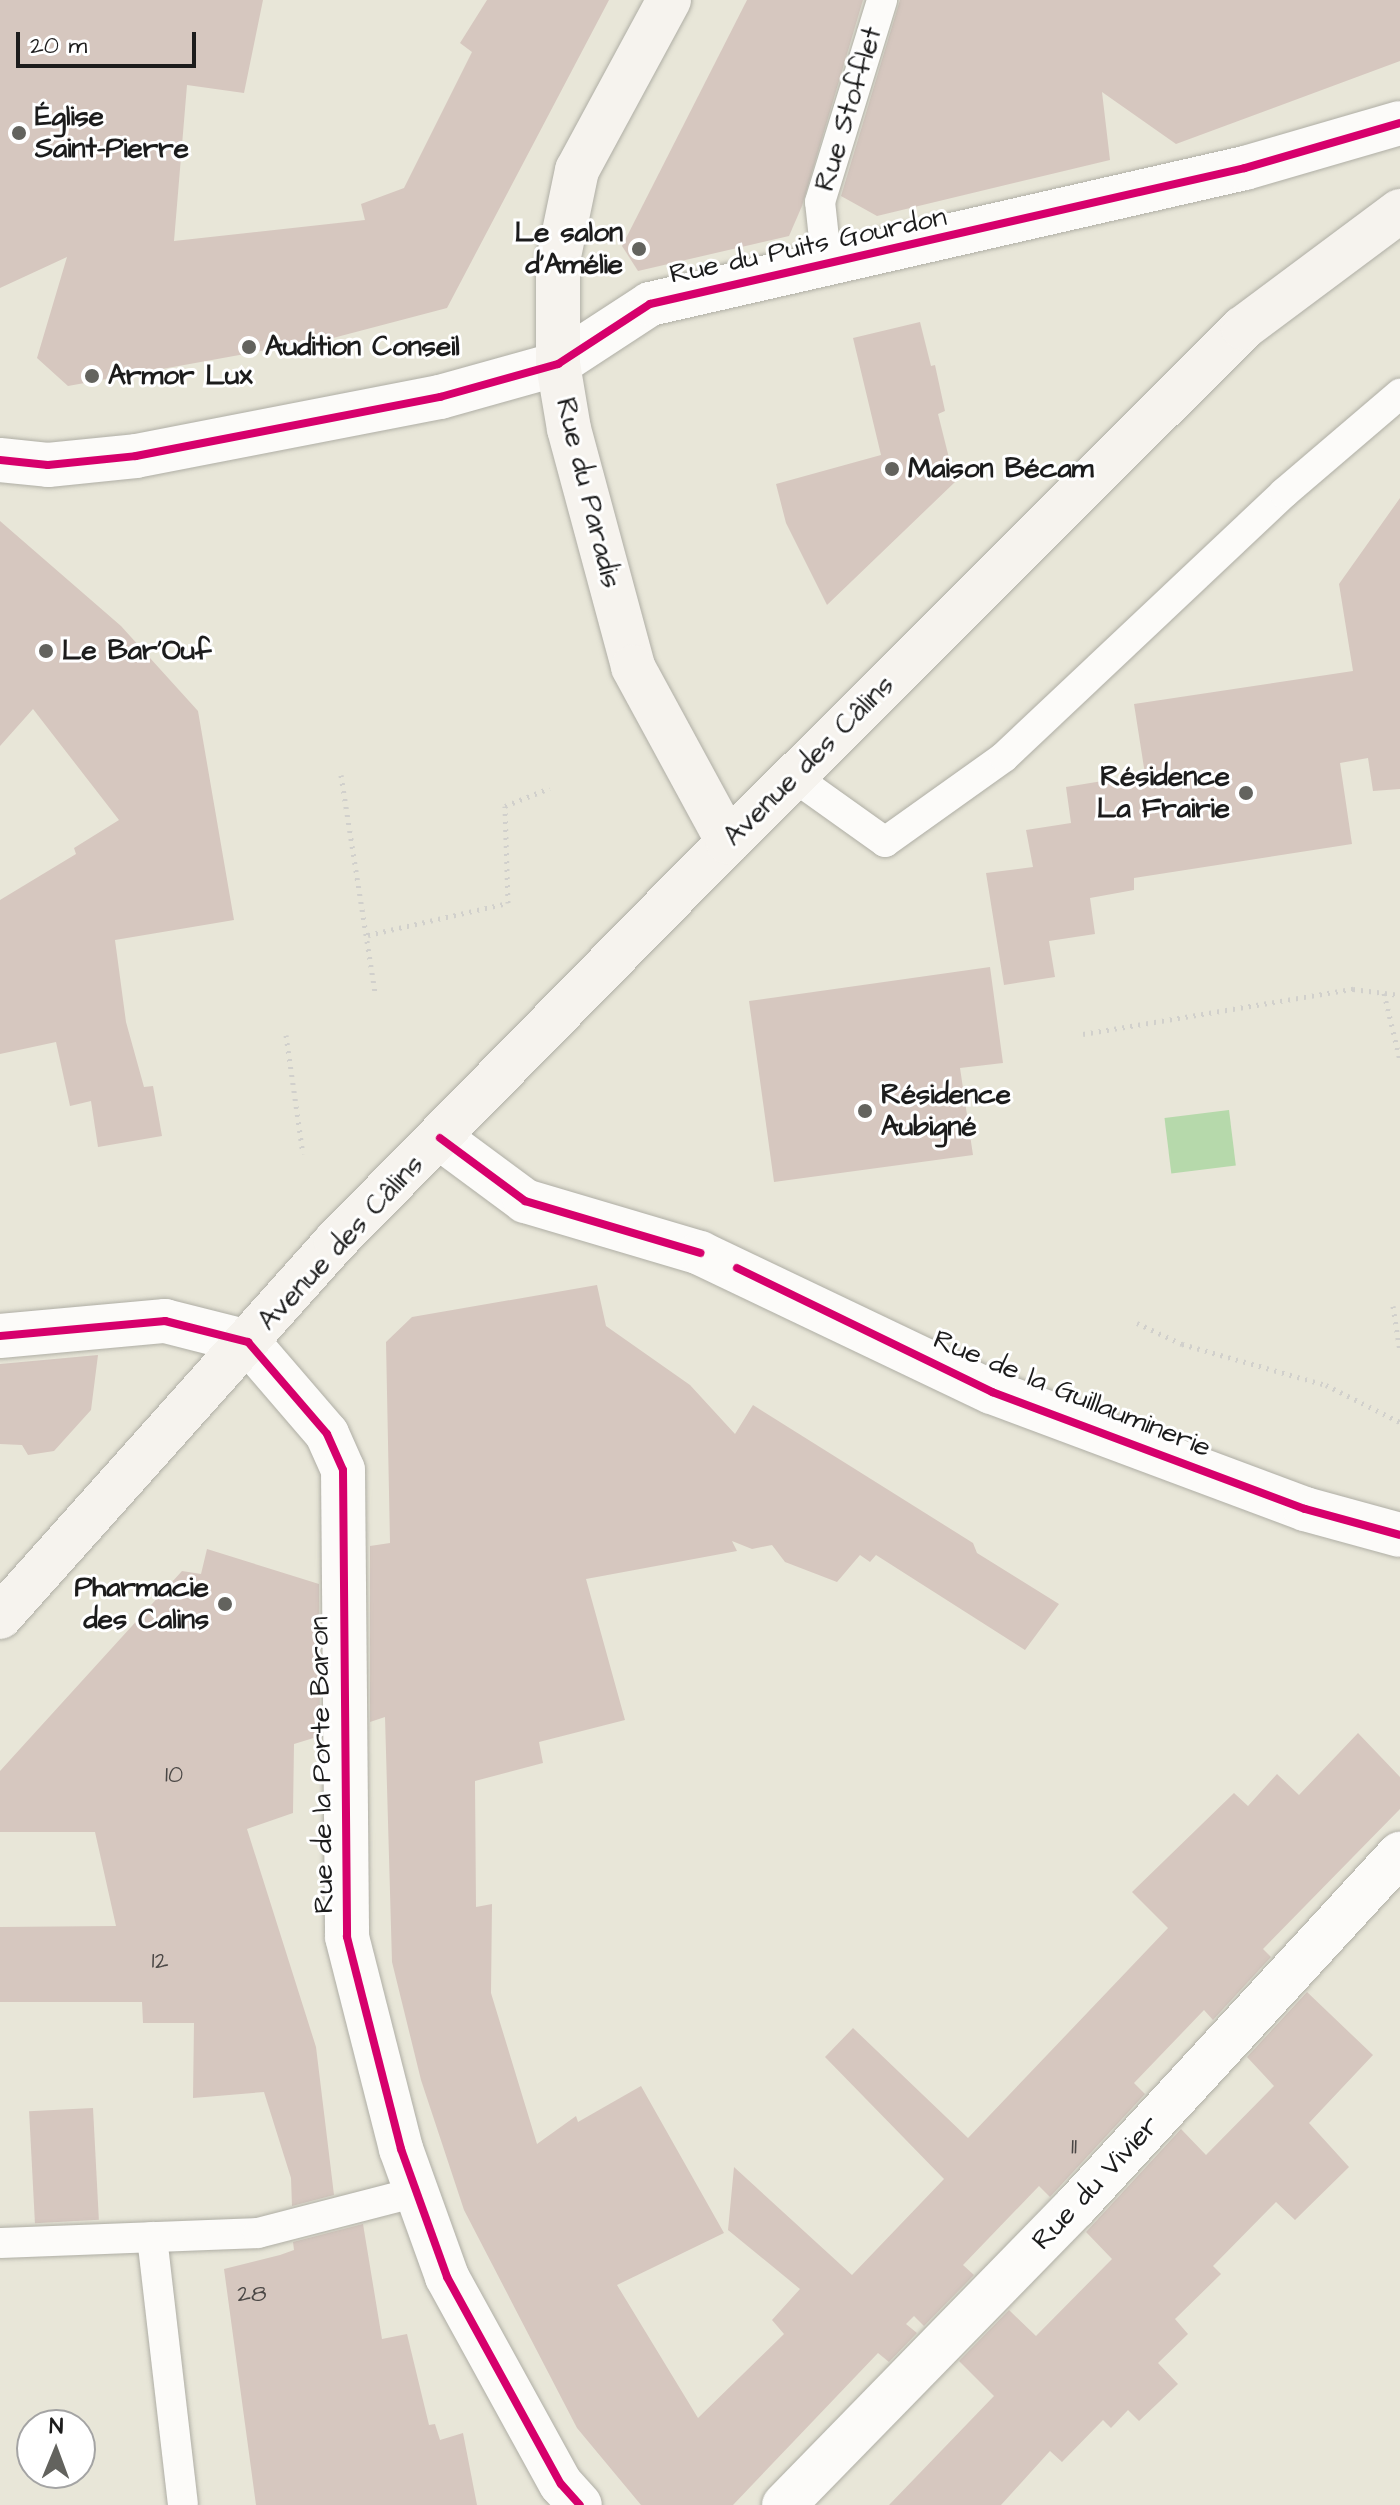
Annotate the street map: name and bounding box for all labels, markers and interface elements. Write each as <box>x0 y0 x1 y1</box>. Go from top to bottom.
scale bar <box>20 16 200 66</box>
street label: Rue Stofflet <box>808 23 890 195</box>
text: 20 m <box>30 29 87 63</box>
place label: Église Saint-Pierre <box>35 100 189 166</box>
marker: Église Saint-Pierre <box>10 124 28 142</box>
street label: Rue du Puits Gourdon <box>667 200 949 292</box>
place label: Le salon d'Amélie <box>515 216 623 282</box>
marker: Le salon d'Amélie <box>630 240 648 258</box>
place label: Audition Conseil <box>265 330 460 364</box>
marker: Audition Conseil <box>240 338 258 356</box>
place label: Armor Lux <box>108 359 252 393</box>
marker: Armor Lux <box>83 367 101 385</box>
street label: Rue du Paradis <box>548 394 628 592</box>
place label: Maison Bécam <box>908 452 1093 486</box>
marker: Maison Bécam <box>883 460 901 478</box>
place label: Le Bar’Ouf <box>62 634 211 668</box>
marker: Le Bar’Ouf <box>37 642 55 660</box>
street label: Avenue des Câlins <box>717 669 901 853</box>
place label: Résidence La Frairie <box>1097 760 1230 826</box>
marker: Résidence La Frairie <box>1237 784 1255 802</box>
place label: Résidence Aubigné <box>881 1078 1011 1144</box>
marker: Résidence Aubigné <box>856 1102 874 1120</box>
street label: Avenue des Câlins <box>251 1148 431 1338</box>
street label: Rue de la Guillauminerie <box>928 1323 1216 1465</box>
place label: Pharmacie des Calins <box>74 1571 209 1637</box>
marker: Pharmacie des Calins <box>216 1595 234 1613</box>
street label: Rue de la Porte Baron <box>303 1616 341 1914</box>
house number: 10 <box>165 1762 183 1790</box>
house number: 12 <box>152 1948 168 1976</box>
street label: Rue du Vivier <box>1025 2109 1167 2257</box>
house number: 11 <box>1071 2134 1077 2162</box>
house number: 28 <box>237 2281 267 2309</box>
north arrow <box>16 2409 96 2489</box>
text: N <box>49 2411 64 2442</box>

